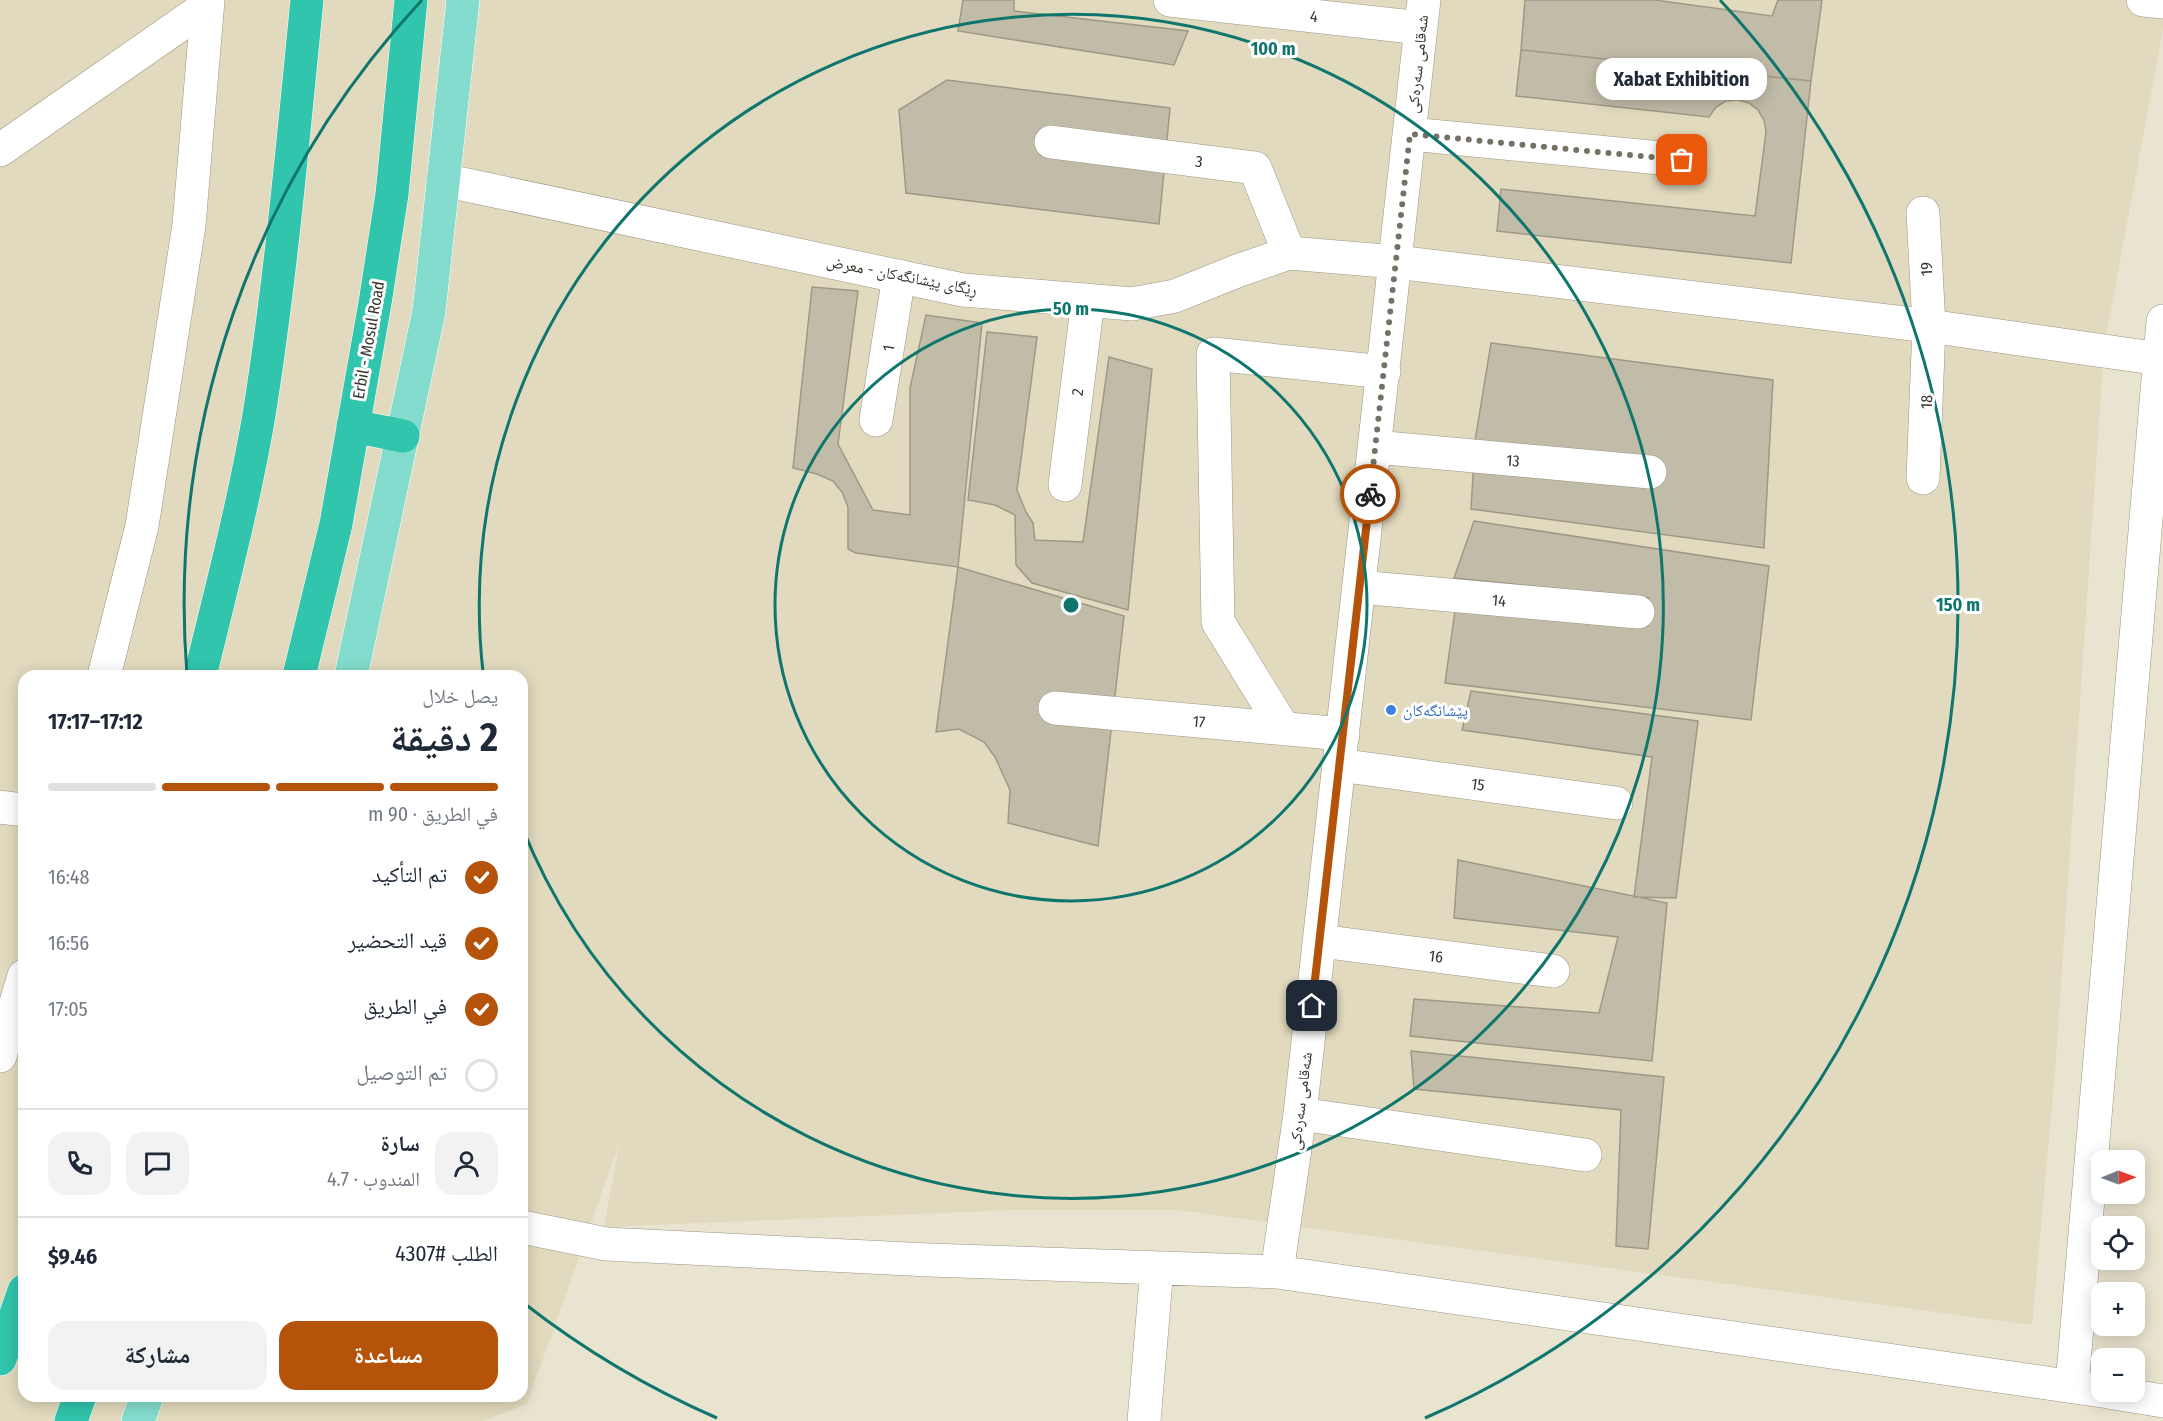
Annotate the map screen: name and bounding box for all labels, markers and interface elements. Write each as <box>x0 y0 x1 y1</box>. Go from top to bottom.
street label: 4 <box>1309 7 1319 26</box>
street label: شەقامی سەرەکی <box>1403 14 1433 114</box>
text: 100 m <box>1251 38 1295 60</box>
callout: Xabat Exhibition <box>1596 58 1768 100</box>
text: Xabat Exhibition <box>1613 67 1750 91</box>
pin <box>1656 134 1707 185</box>
icon: bag <box>1665 143 1698 176</box>
street label: 3 <box>1194 152 1204 171</box>
street label: ڕێگای پێشانگەکان - معرض <box>824 252 979 303</box>
street label: 19 <box>1917 261 1936 276</box>
street label: Erbil - Mosul Road <box>349 280 388 400</box>
text: 50 m <box>1053 298 1089 320</box>
street label: 1 <box>879 344 898 353</box>
street label: 2 <box>1068 387 1087 397</box>
street label: 18 <box>1917 395 1936 409</box>
street label: 13 <box>1505 450 1520 471</box>
courier <box>1340 464 1400 524</box>
icon: bike <box>1354 478 1387 511</box>
street label: 14 <box>1491 590 1507 611</box>
text: 150 m <box>1936 594 1980 616</box>
centre of rings <box>1061 595 1081 615</box>
text: يصل خلال <box>422 684 498 708</box>
place label: پێشانگەکان <box>1403 701 1468 721</box>
marker: پێشانگەکان <box>1384 703 1398 717</box>
text: 17:12–17:17 <box>48 708 143 735</box>
street label: 17 <box>1192 711 1207 732</box>
text: 2 دقيقة <box>390 715 498 761</box>
street label: 15 <box>1470 774 1486 795</box>
text: في الطريق · 90 m <box>368 802 498 826</box>
text: تم التأكيد <box>372 861 447 888</box>
icon: check <box>465 861 498 894</box>
text: 16:48 <box>48 865 90 889</box>
text: قيد التحضير <box>348 927 447 954</box>
icon: check <box>465 927 498 960</box>
text: 16:56 <box>48 931 89 955</box>
street label: 16 <box>1428 946 1444 967</box>
pin <box>1286 980 1337 1031</box>
icon: home <box>1295 989 1328 1022</box>
text: في الطريق <box>363 993 447 1020</box>
icon: check <box>465 993 498 1026</box>
text: 17:05 <box>48 997 88 1021</box>
street label: شەقامی سەرەکی <box>1285 1051 1317 1151</box>
text: تم التوصيل <box>356 1059 447 1086</box>
text: سارة <box>381 1130 420 1157</box>
button: phone <box>48 1132 111 1195</box>
button: chat <box>126 1132 189 1195</box>
button: person <box>435 1132 498 1195</box>
north arrow <box>2091 1150 2145 1204</box>
map controls <box>2091 1150 2145 1402</box>
text: المندوب · 4.7 <box>327 1167 420 1191</box>
button: locate <box>2091 1216 2145 1270</box>
text: الطلب #4307 <box>395 1240 498 1267</box>
text: $9.46 <box>48 1243 97 1270</box>
button: + <box>2091 1282 2145 1336</box>
button: مشاركة <box>48 1321 267 1390</box>
button: مساعدة <box>279 1321 498 1390</box>
button: − <box>2091 1348 2145 1402</box>

